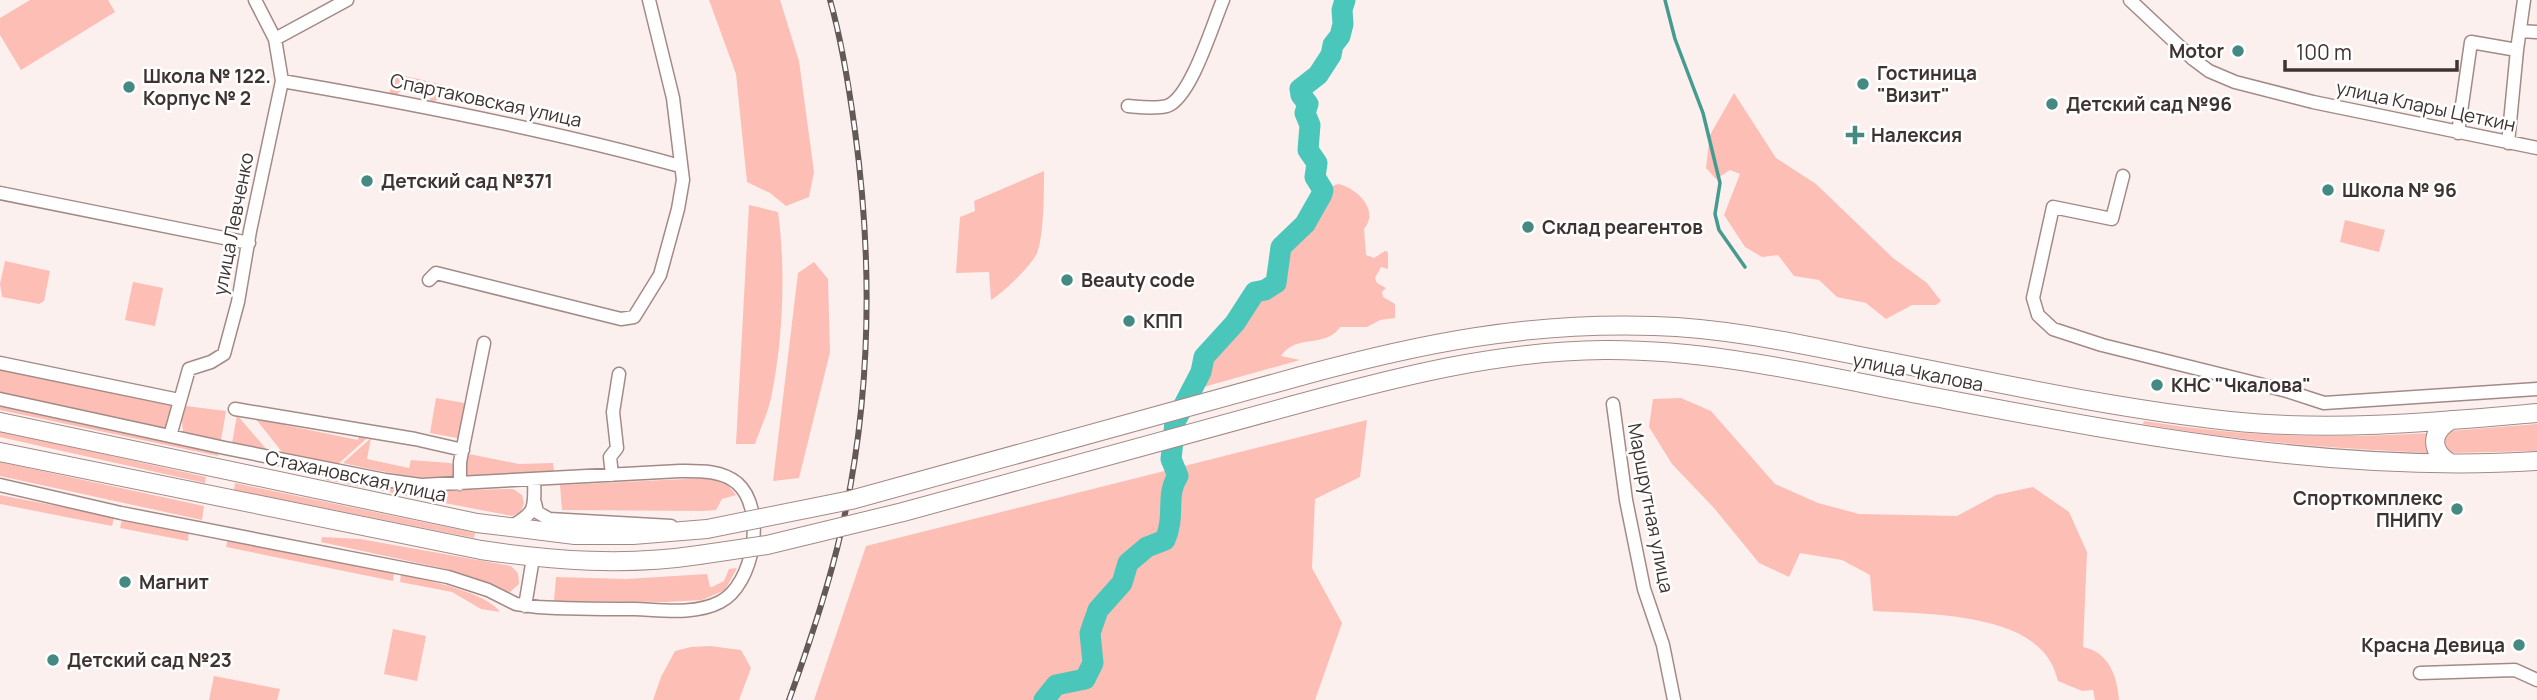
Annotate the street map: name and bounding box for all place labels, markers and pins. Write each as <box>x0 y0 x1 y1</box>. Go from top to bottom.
place label: Motor <box>2169 38 2224 64</box>
marker: Motor <box>2230 43 2246 59</box>
place label: Гостиница "Визит" <box>1877 60 1977 108</box>
place label: Школа № 122. Корпус № 2 <box>143 63 271 111</box>
marker: Гостиница "Визит" <box>1855 76 1871 92</box>
marker: Школа № 122. Корпус № 2 <box>121 79 137 95</box>
place label: Детский сад №96 <box>2066 91 2232 117</box>
marker: Детский сад №96 <box>2044 96 2060 112</box>
place label: Налексия <box>1871 122 1962 148</box>
marker: Налексия <box>1845 125 1865 145</box>
place label: Детский сад №371 <box>381 168 553 194</box>
marker: Детский сад №371 <box>359 173 375 189</box>
place label: Школа № 96 <box>2342 177 2457 203</box>
marker: Школа № 96 <box>2320 182 2336 198</box>
place label: Склад реагентов <box>1542 214 1703 240</box>
marker: Склад реагентов <box>1520 219 1536 235</box>
place label: Beauty code <box>1081 267 1195 293</box>
marker: Beauty code <box>1059 272 1075 288</box>
place label: КПП <box>1143 308 1183 334</box>
marker: КПП <box>1121 313 1137 329</box>
place label: КНС "Чкалова" <box>2171 372 2311 398</box>
marker: КНС "Чкалова" <box>2149 377 2165 393</box>
place label: Спорткомплекс ПНИПУ <box>2293 485 2444 533</box>
marker: Спорткомплекс ПНИПУ <box>2449 501 2465 517</box>
place label: Магнит <box>139 569 209 595</box>
marker: Магнит <box>117 574 133 590</box>
place label: Красна Девица <box>2361 632 2505 658</box>
marker: Красна Девица <box>2511 637 2527 653</box>
place label: Детский сад №23 <box>67 647 232 673</box>
marker: Детский сад №23 <box>45 652 61 668</box>

